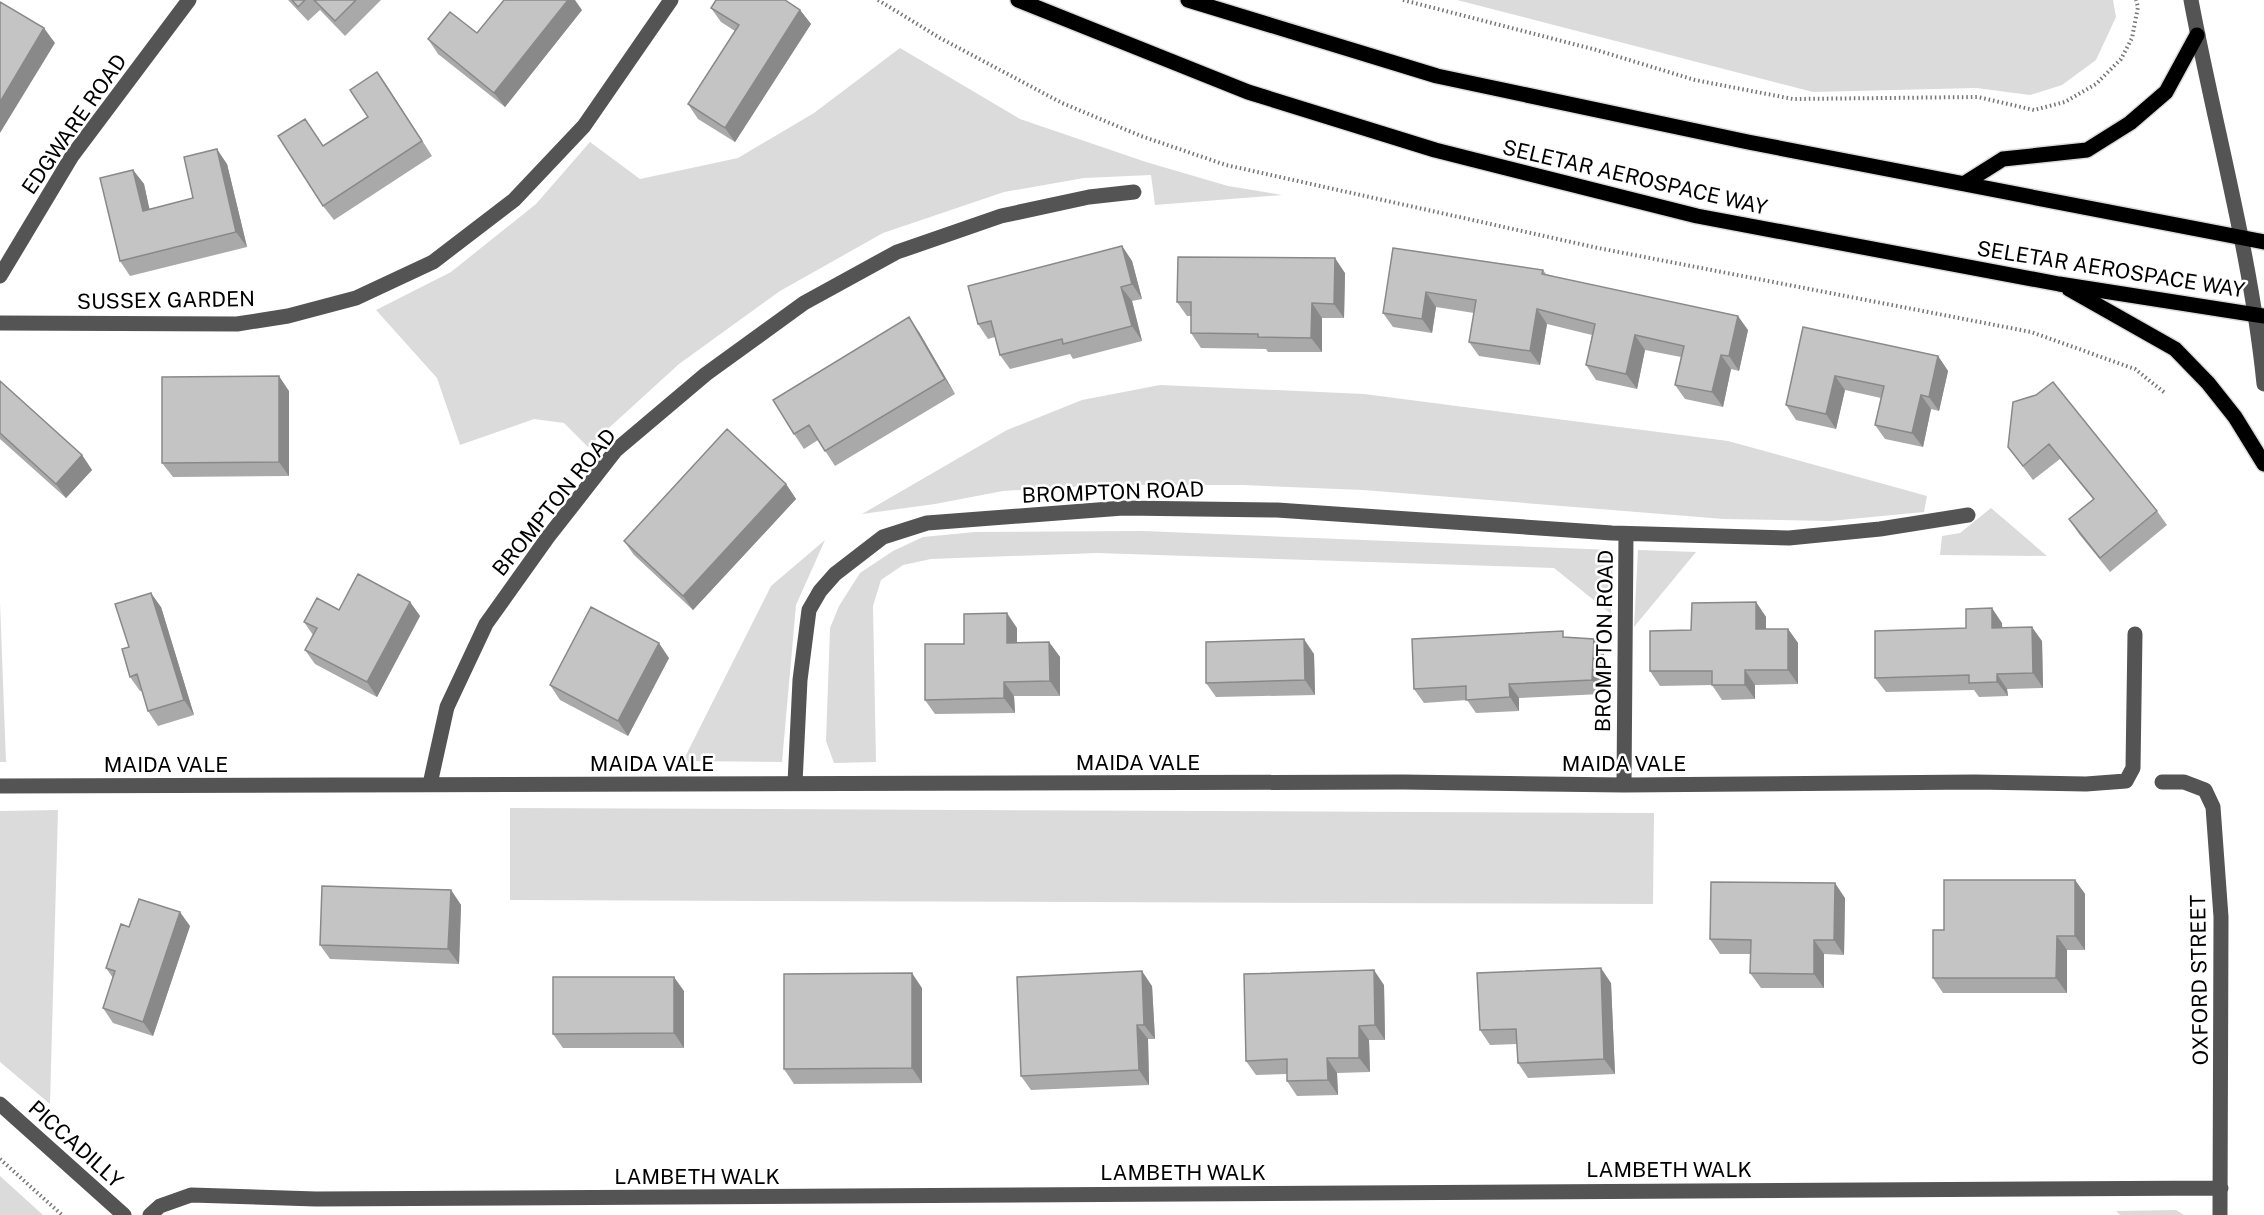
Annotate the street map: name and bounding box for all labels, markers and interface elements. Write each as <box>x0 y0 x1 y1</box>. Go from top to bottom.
street label: EDGWARE ROAD <box>16 49 132 199</box>
street label: SELETAR AEROSPACE WAY <box>1500 134 1770 220</box>
street label: SELETAR AEROSPACE WAY <box>1975 235 2247 303</box>
street label: SUSSEX GARDEN <box>77 286 255 314</box>
street label: BROMPTON ROAD <box>487 423 621 581</box>
street label: BROMPTON ROAD <box>1021 476 1205 508</box>
street label: BROMPTON ROAD <box>1590 550 1618 732</box>
street label: MAIDA VALE <box>1076 750 1200 775</box>
street label: MAIDA VALE <box>590 751 714 776</box>
street label: MAIDA VALE <box>1562 751 1686 776</box>
street label: MAIDA VALE <box>104 752 228 777</box>
street label: OXFORD STREET <box>2185 894 2213 1066</box>
street label: PICCADILLY <box>24 1095 129 1193</box>
street label: LAMBETH WALK <box>1586 1157 1752 1182</box>
street label: LAMBETH WALK <box>1100 1160 1266 1185</box>
street label: LAMBETH WALK <box>614 1164 780 1189</box>

